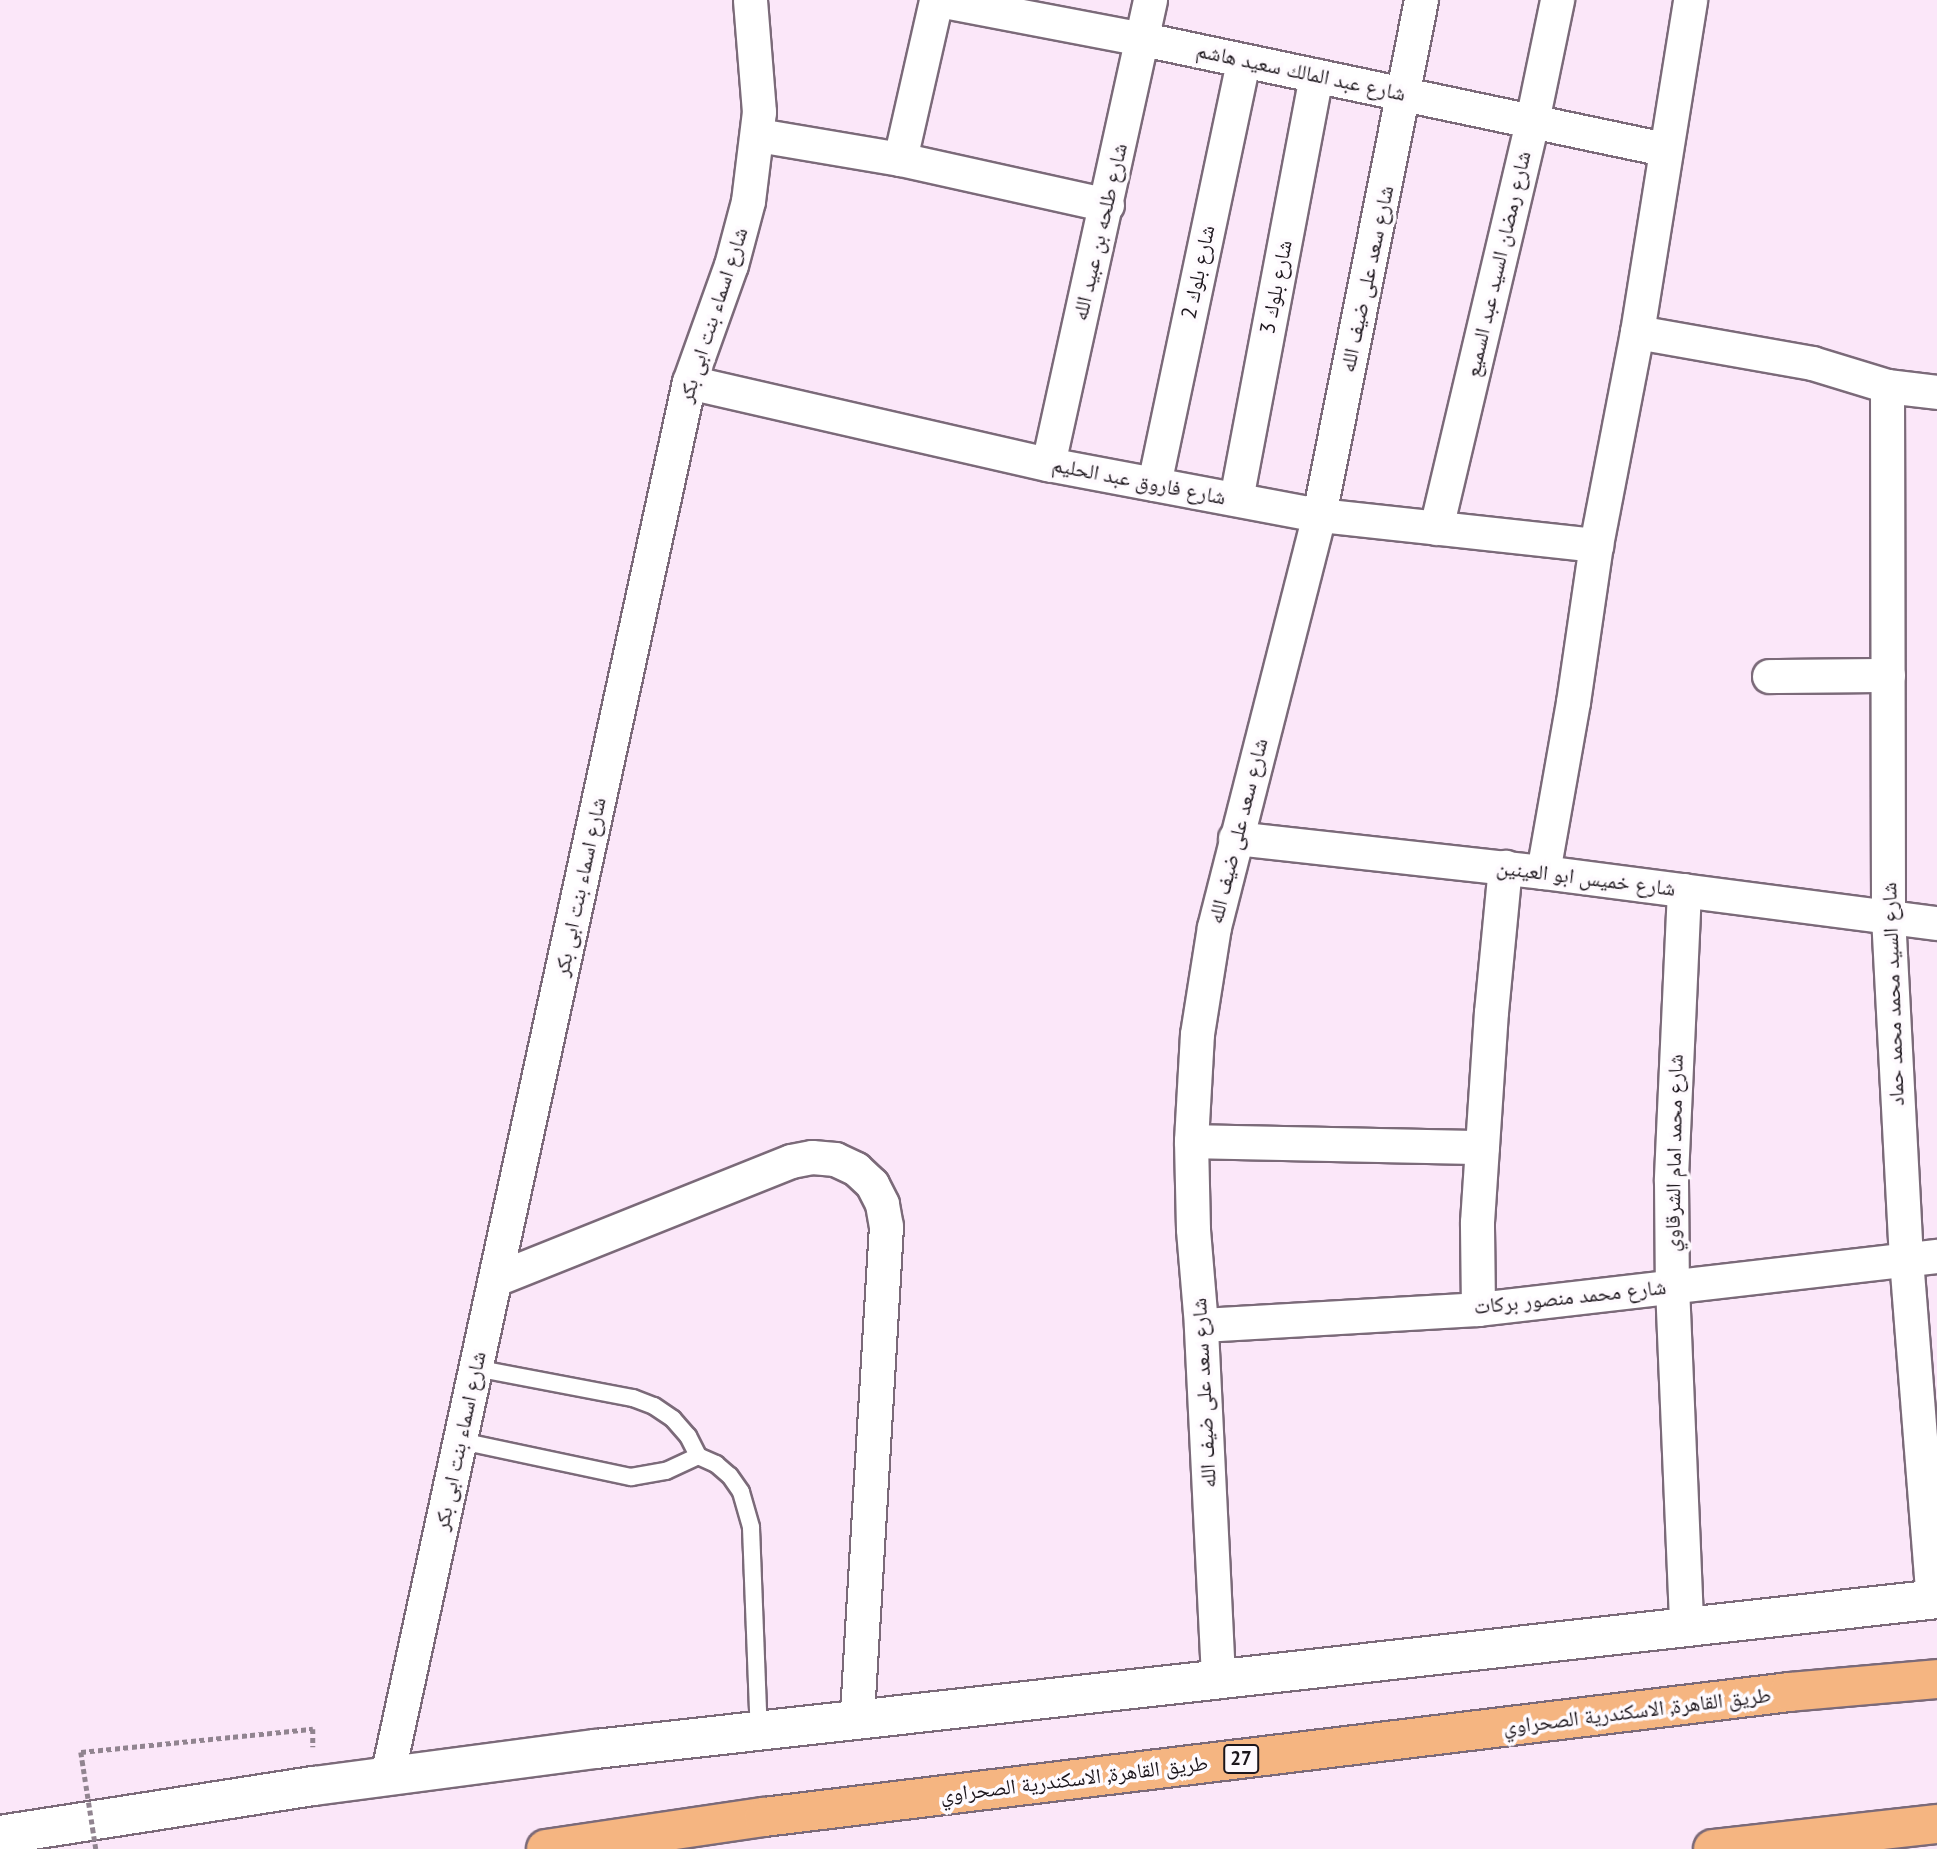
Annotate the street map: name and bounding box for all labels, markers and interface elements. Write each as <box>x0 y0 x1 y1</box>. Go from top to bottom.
street label: شارع عبد المالك سعيد هاشم <box>1194 38 1408 106</box>
street label: شارع طلحه بن عبيد الله <box>1067 141 1133 323</box>
street label: شارع رمضان السيد عبد السميع <box>1460 149 1536 379</box>
street label: شارع سعد على ضيف الله <box>1335 183 1399 375</box>
street label: شارع بلوك 2 <box>1176 223 1220 321</box>
street label: شارع اسماء بنت ابى بكر <box>673 224 753 406</box>
street label: شارع بلوك 3 <box>1255 238 1297 336</box>
street label: شارع فاروق عبد الحليم <box>1050 452 1228 510</box>
street label: شارع سعد على ضيف الله <box>1203 736 1273 926</box>
street label: شارع اسماء بنت ابى بكر <box>549 795 611 979</box>
street label: شارع خميس ابو العينين <box>1495 855 1677 901</box>
street label: شارع السيد محمد محمد حماد <box>1877 882 1909 1106</box>
street label: شارع محمد امام الشرقاوي <box>1660 1054 1688 1252</box>
street label: شارع محمد منصور بركات <box>1473 1274 1667 1320</box>
street label: شارع سعد على ضيف الله <box>1186 1297 1222 1489</box>
street label: شارع اسماء بنت ابى بكر <box>429 1349 491 1533</box>
street label: طريق القاهرة, الاسكندرية الصحراوي <box>1501 1682 1773 1740</box>
road number: 27 <box>1222 1744 1260 1774</box>
street label: طريق القاهرة, الاسكندرية الصحراوي <box>938 1750 1210 1808</box>

